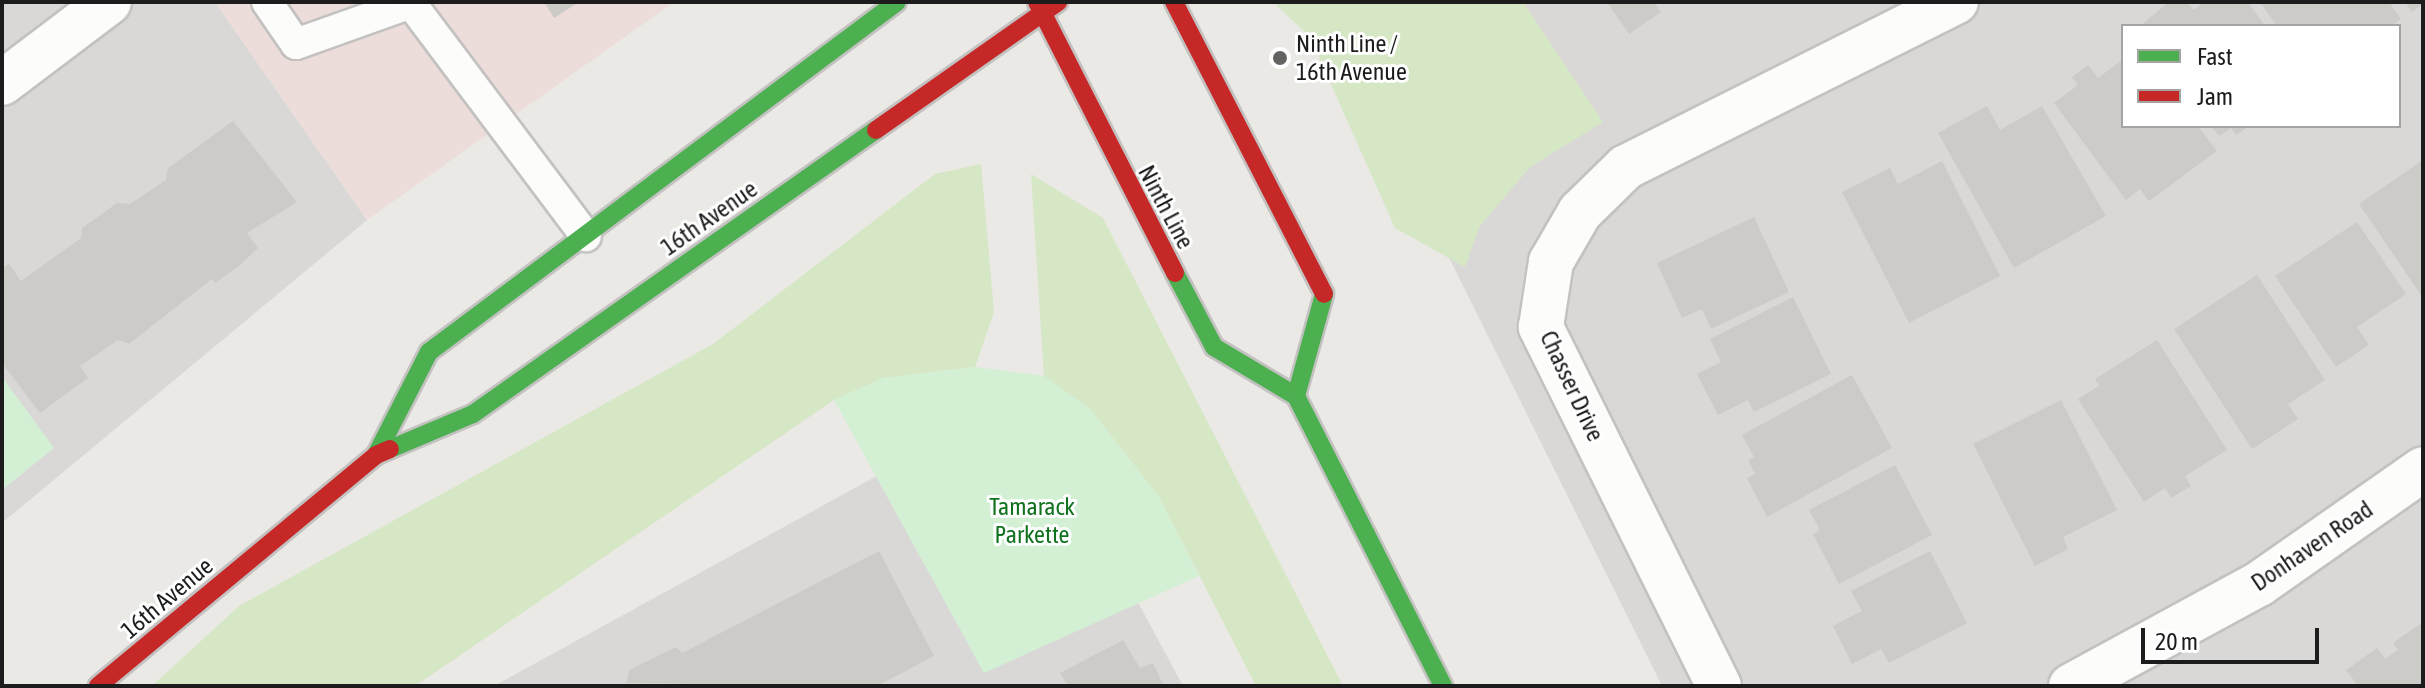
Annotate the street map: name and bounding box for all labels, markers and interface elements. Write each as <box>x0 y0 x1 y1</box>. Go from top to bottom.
legend <box>2121 24 2401 128</box>
place label: Ninth Line / 16th Avenue <box>1296 30 1407 86</box>
text: Fast <box>2197 43 2233 70</box>
marker: Ninth Line / 16th Avenue <box>1271 49 1289 67</box>
text: Jam <box>2197 83 2233 110</box>
street label: Ninth Line <box>1132 160 1200 254</box>
street label: 16th Avenue <box>655 174 763 262</box>
street label: Chasser Drive <box>1534 326 1610 446</box>
park label: Tamarack Parkette <box>989 493 1075 549</box>
street label: Donhaven Road <box>2246 495 2378 597</box>
street label: 16th Avenue <box>115 551 219 645</box>
scale bar <box>2145 612 2323 662</box>
text: 20 m <box>2155 628 2198 655</box>

